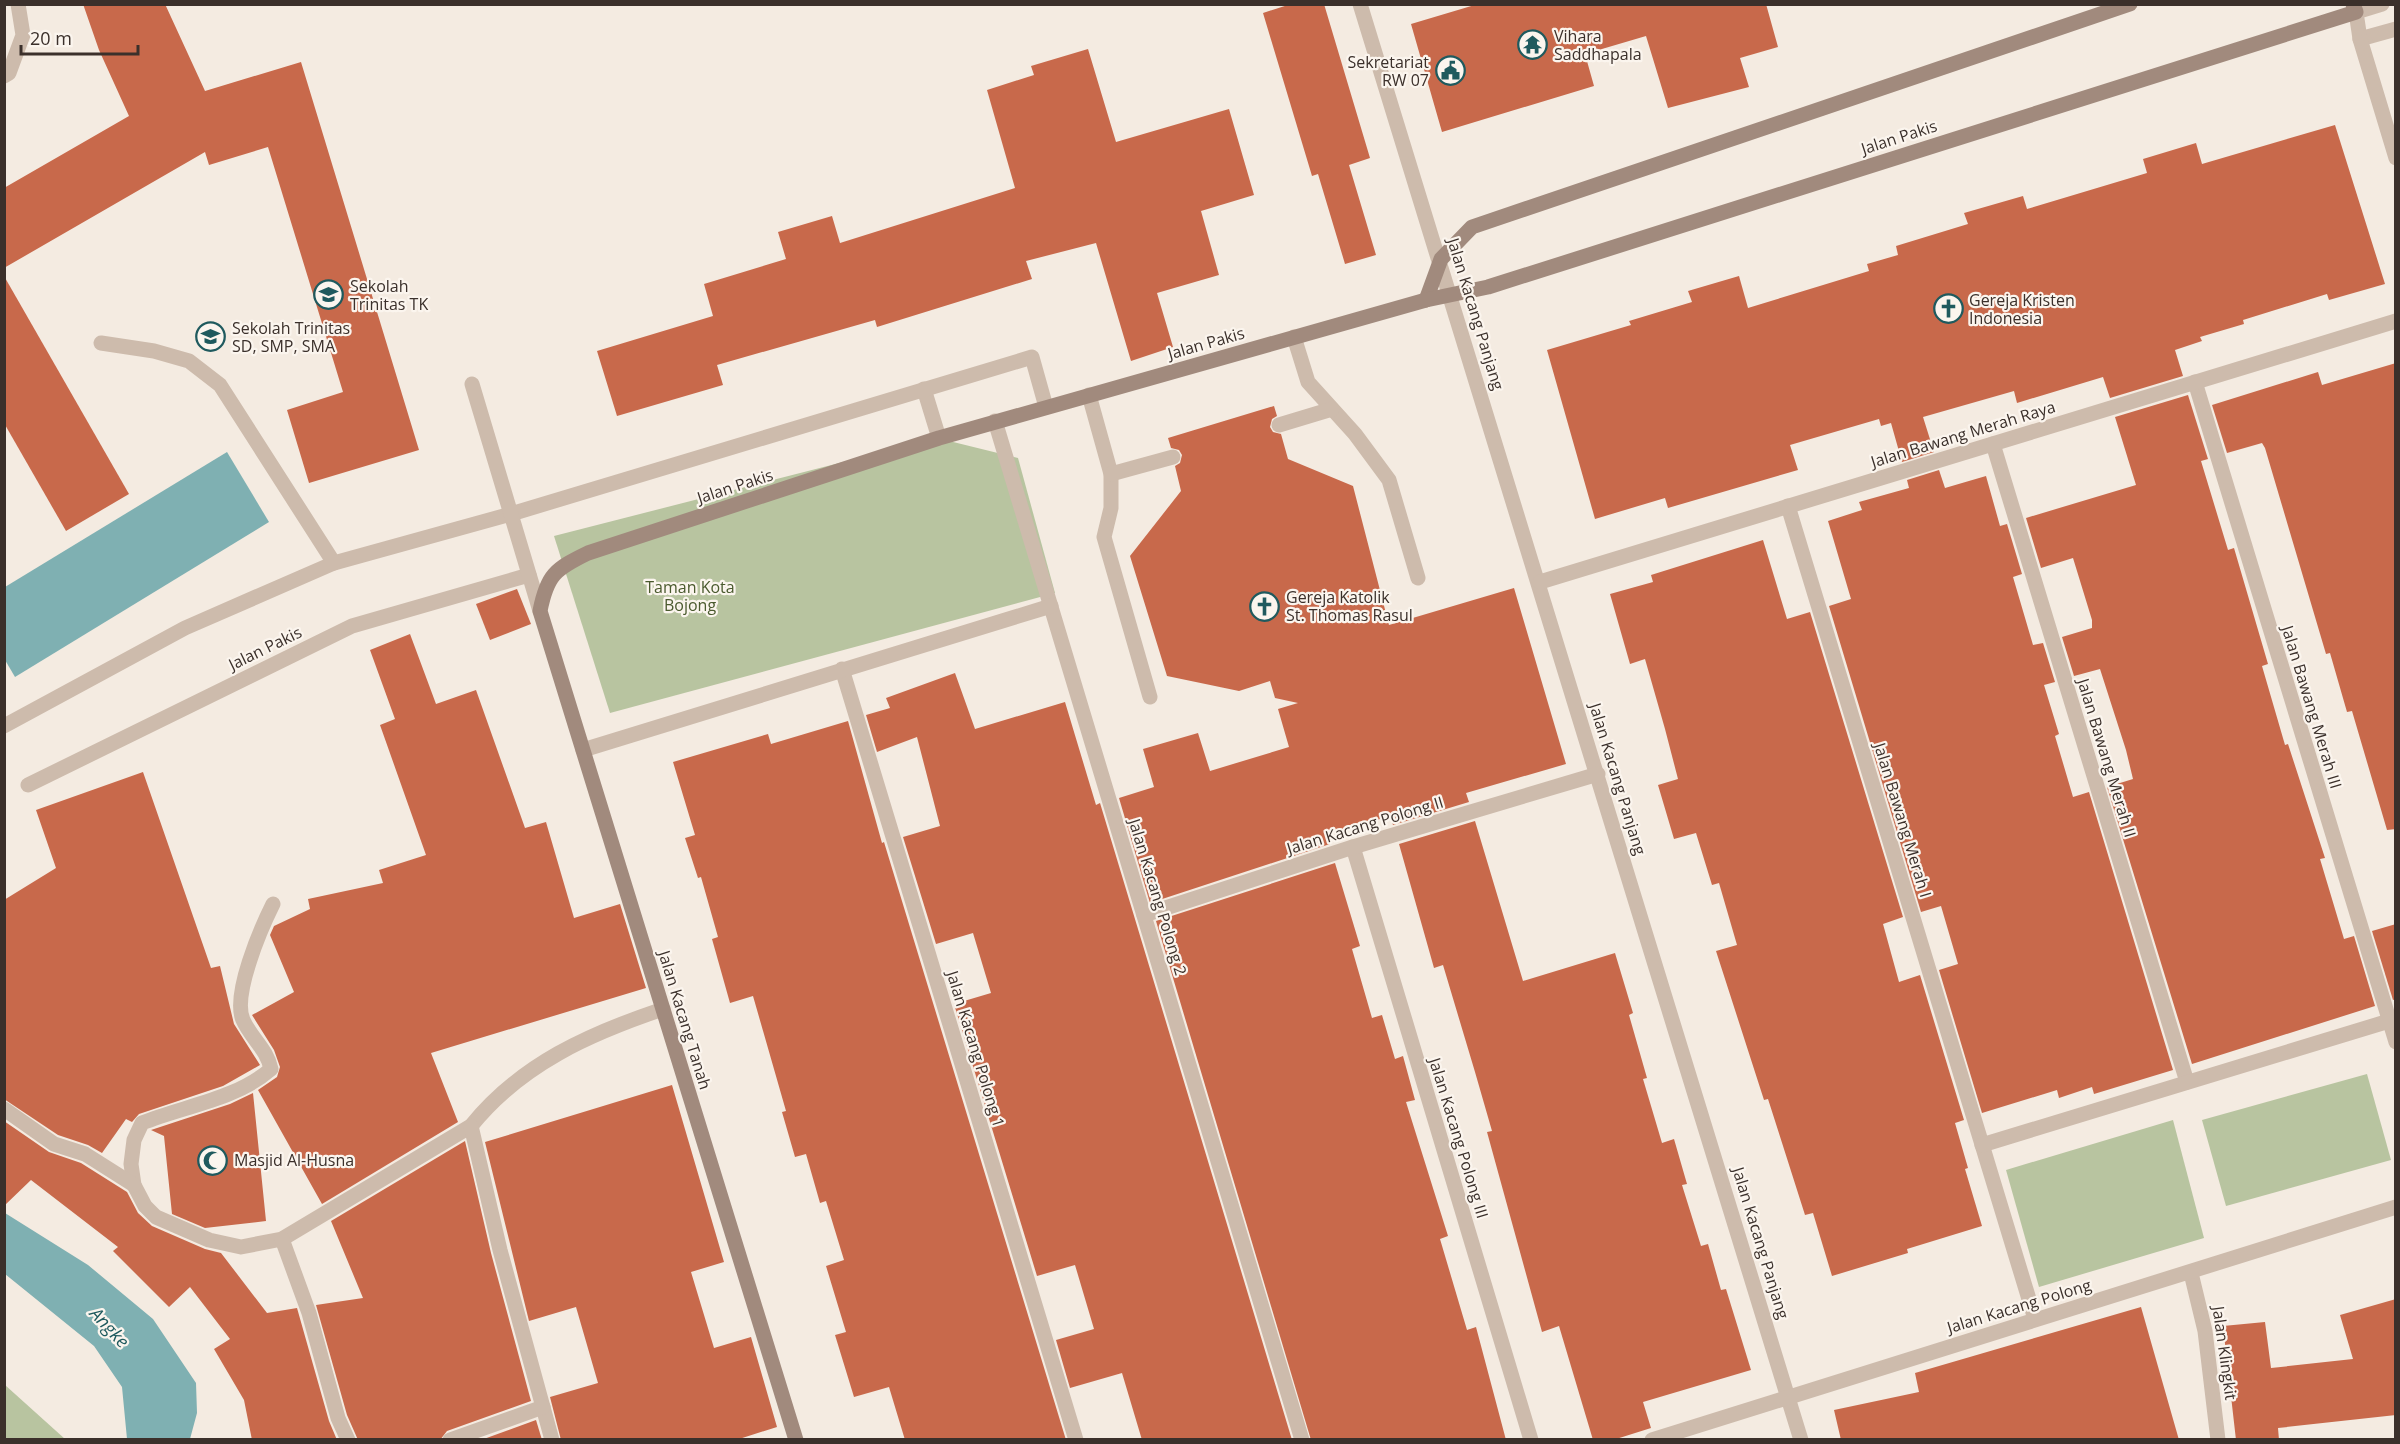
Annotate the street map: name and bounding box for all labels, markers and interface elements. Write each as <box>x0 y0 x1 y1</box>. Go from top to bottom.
scale bar <box>21 18 138 56</box>
place label: Vihara Saddhapala <box>1554 25 1642 65</box>
text: 20 m <box>30 26 72 50</box>
temple icon: Vihara Saddhapala <box>1517 29 1549 61</box>
place label: Sekretariat RW 07 <box>1348 51 1429 91</box>
public building icon: Sekretariat RW 07 <box>1434 55 1466 87</box>
street label: Jalan Pakis <box>1856 114 1940 160</box>
street label: Jalan Kacang Panjang <box>1442 233 1510 393</box>
place label: Sekolah Trinitas TK <box>350 275 428 315</box>
school or university icon: Sekolah Trinitas TK <box>313 279 345 311</box>
place label: Gereja Kristen Indonesia <box>1969 289 2075 329</box>
church icon: Gereja Kristen Indonesia <box>1932 293 1964 325</box>
place label: Sekolah Trinitas SD, SMP, SMA <box>232 317 350 357</box>
school or university icon: Sekolah Trinitas SD, SMP, SMA <box>195 321 227 353</box>
street label: Jalan Pakis <box>1163 322 1247 365</box>
street label: Jalan Bawang Merah Raya <box>1866 395 2058 473</box>
street label: Jalan Pakis <box>692 463 776 509</box>
park label: Taman Kota Bojong <box>645 576 735 616</box>
place label: Gereja Katolik St. Thomas Rasul <box>1286 586 1413 626</box>
church icon: Gereja Katolik St. Thomas Rasul <box>1249 590 1281 622</box>
street label: Jalan Pakis <box>223 621 305 676</box>
street label: Jalan Bawang Merah III <box>2276 621 2347 791</box>
street label: Jalan Bawang Merah II <box>2072 674 2142 840</box>
street label: Jalan Kacang Panjang <box>1584 698 1652 858</box>
street label: Jalan Bawang Merah I <box>1868 738 1937 900</box>
street label: Jalan Kacang Polong II <box>1282 791 1446 860</box>
street label: Jalan Kacang Polong 2 <box>1123 814 1192 978</box>
street label: Jalan Kacang Tanah <box>653 946 717 1092</box>
street label: Jalan Kacang Polong 1 <box>941 966 1010 1130</box>
street label: Jalan Kacang Polong III <box>1423 1053 1494 1221</box>
mosque icon: Masjid Al-Husna <box>197 1144 229 1176</box>
place label: Masjid Al-Husna <box>234 1149 354 1171</box>
street label: Jalan Kacang Panjang <box>1727 1162 1795 1322</box>
street label: Jalan Kacang Polong <box>1942 1274 2094 1339</box>
water label: Angke <box>84 1300 135 1353</box>
street label: Jalan Klingkit <box>2207 1303 2243 1402</box>

